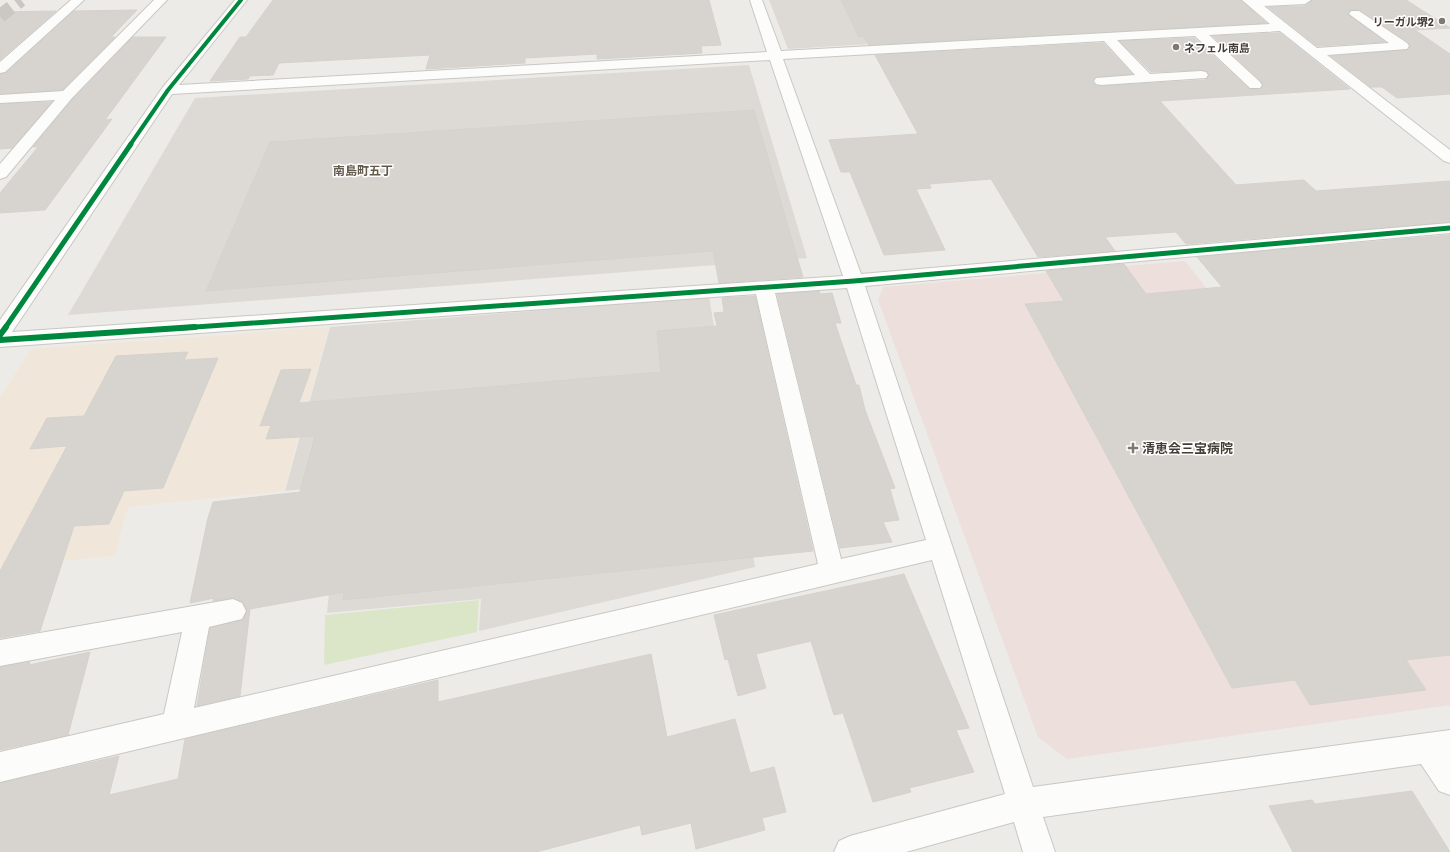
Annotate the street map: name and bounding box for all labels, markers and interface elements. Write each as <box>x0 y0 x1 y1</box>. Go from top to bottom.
place label: リーガル堺2 <box>1373 15 1434 28</box>
marker: リーガル堺2 <box>1437 16 1447 26</box>
place label: ネフェル南島 <box>1184 41 1250 54</box>
marker: ネフェル南島 <box>1171 42 1181 52</box>
district label: 南島町五丁 <box>333 163 393 177</box>
place label: 清恵会三宝病院 <box>1142 440 1233 456</box>
marker: 清恵会三宝病院 <box>1127 442 1139 454</box>

